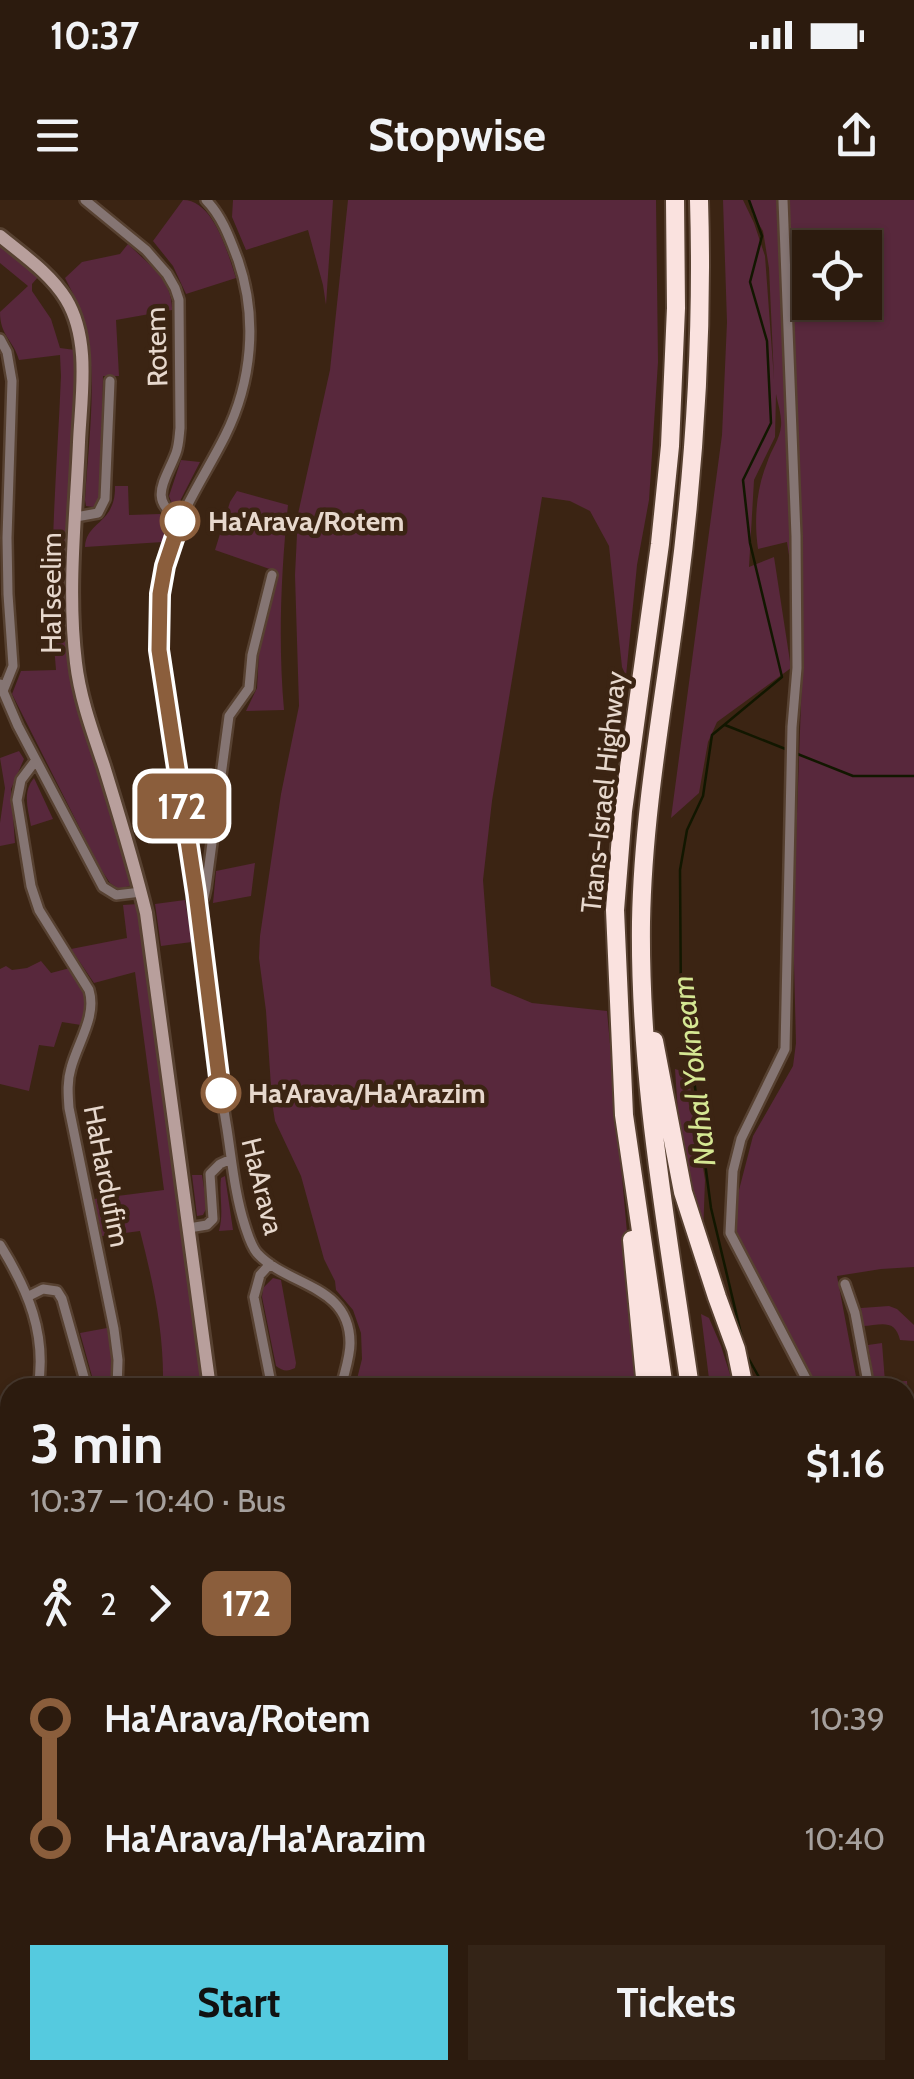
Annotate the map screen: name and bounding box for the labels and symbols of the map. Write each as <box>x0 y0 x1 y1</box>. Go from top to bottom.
street label: Rotem <box>138 307 174 387</box>
marker: Ha'Arava/Rotem <box>161 502 199 540</box>
place label: Ha'Arava/Rotem <box>208 504 404 538</box>
street label: HaTseelim <box>34 532 68 654</box>
street label: Trans-Israel Highway <box>573 669 633 915</box>
line badge: 172 <box>124 774 240 838</box>
water label: Nahal Yokneam <box>663 974 724 1169</box>
marker: Ha'Arava/Ha'Arazim <box>202 1074 240 1112</box>
place label: Ha'Arava/Ha'Arazim <box>248 1076 485 1110</box>
street label: HaHardufim <box>77 1102 137 1250</box>
street label: HaArava <box>235 1134 292 1239</box>

